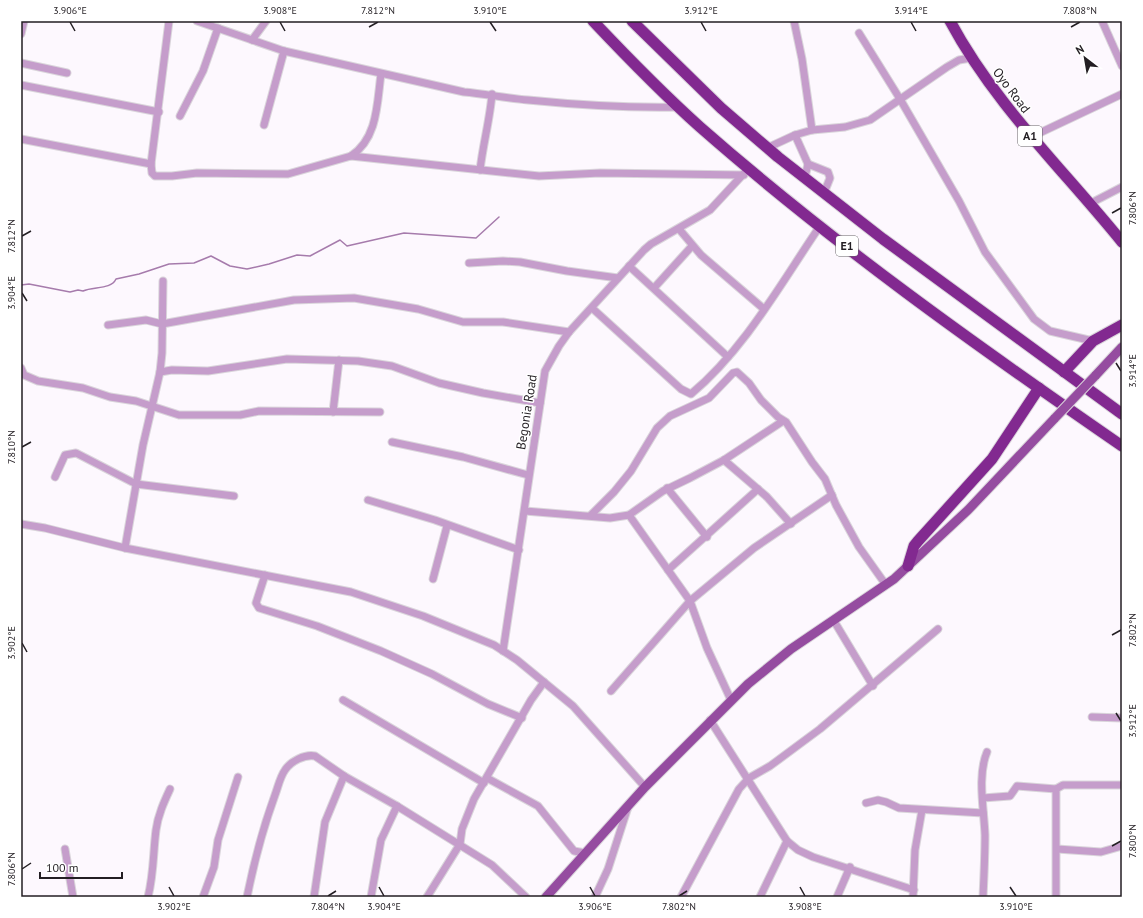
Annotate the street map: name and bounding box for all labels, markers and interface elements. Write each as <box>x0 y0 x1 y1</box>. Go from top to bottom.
text: 3.906°E <box>53 4 87 17</box>
text: 3.908°E <box>263 4 297 17</box>
text: 7.812°N <box>361 4 395 17</box>
text: 3.910°E <box>473 4 507 17</box>
text: 3.912°E <box>684 4 718 17</box>
text: 3.914°E <box>894 4 928 17</box>
text: 7.808°N <box>1063 4 1097 17</box>
north arrow <box>1065 38 1105 78</box>
text: N <box>1073 42 1087 57</box>
street label: Oyo Road <box>989 64 1034 116</box>
road number: A1 <box>1018 126 1042 146</box>
text: 7.806°N <box>1126 191 1139 225</box>
text: 7.812°N <box>5 219 18 253</box>
road number: E1 <box>836 236 858 256</box>
text: 3.904°E <box>5 276 18 310</box>
text: 3.914°E <box>1126 354 1139 388</box>
street label: Begonia Road <box>512 373 541 451</box>
text: 7.810°N <box>5 430 18 464</box>
text: 7.802°N <box>1126 613 1139 647</box>
text: 3.902°E <box>5 626 18 660</box>
text: 3.912°E <box>1126 704 1139 738</box>
text: 7.800°N <box>1126 824 1139 858</box>
text: 7.806°N <box>5 852 18 886</box>
scale bar <box>40 854 122 880</box>
text: 100 m <box>46 860 79 875</box>
text: 3.902°E <box>157 900 191 913</box>
text: 7.804°N <box>311 900 345 913</box>
text: 3.904°E <box>367 900 401 913</box>
text: 3.906°E <box>578 900 612 913</box>
text: 7.802°N <box>662 900 696 913</box>
text: 3.908°E <box>788 900 822 913</box>
text: 3.910°E <box>999 900 1033 913</box>

